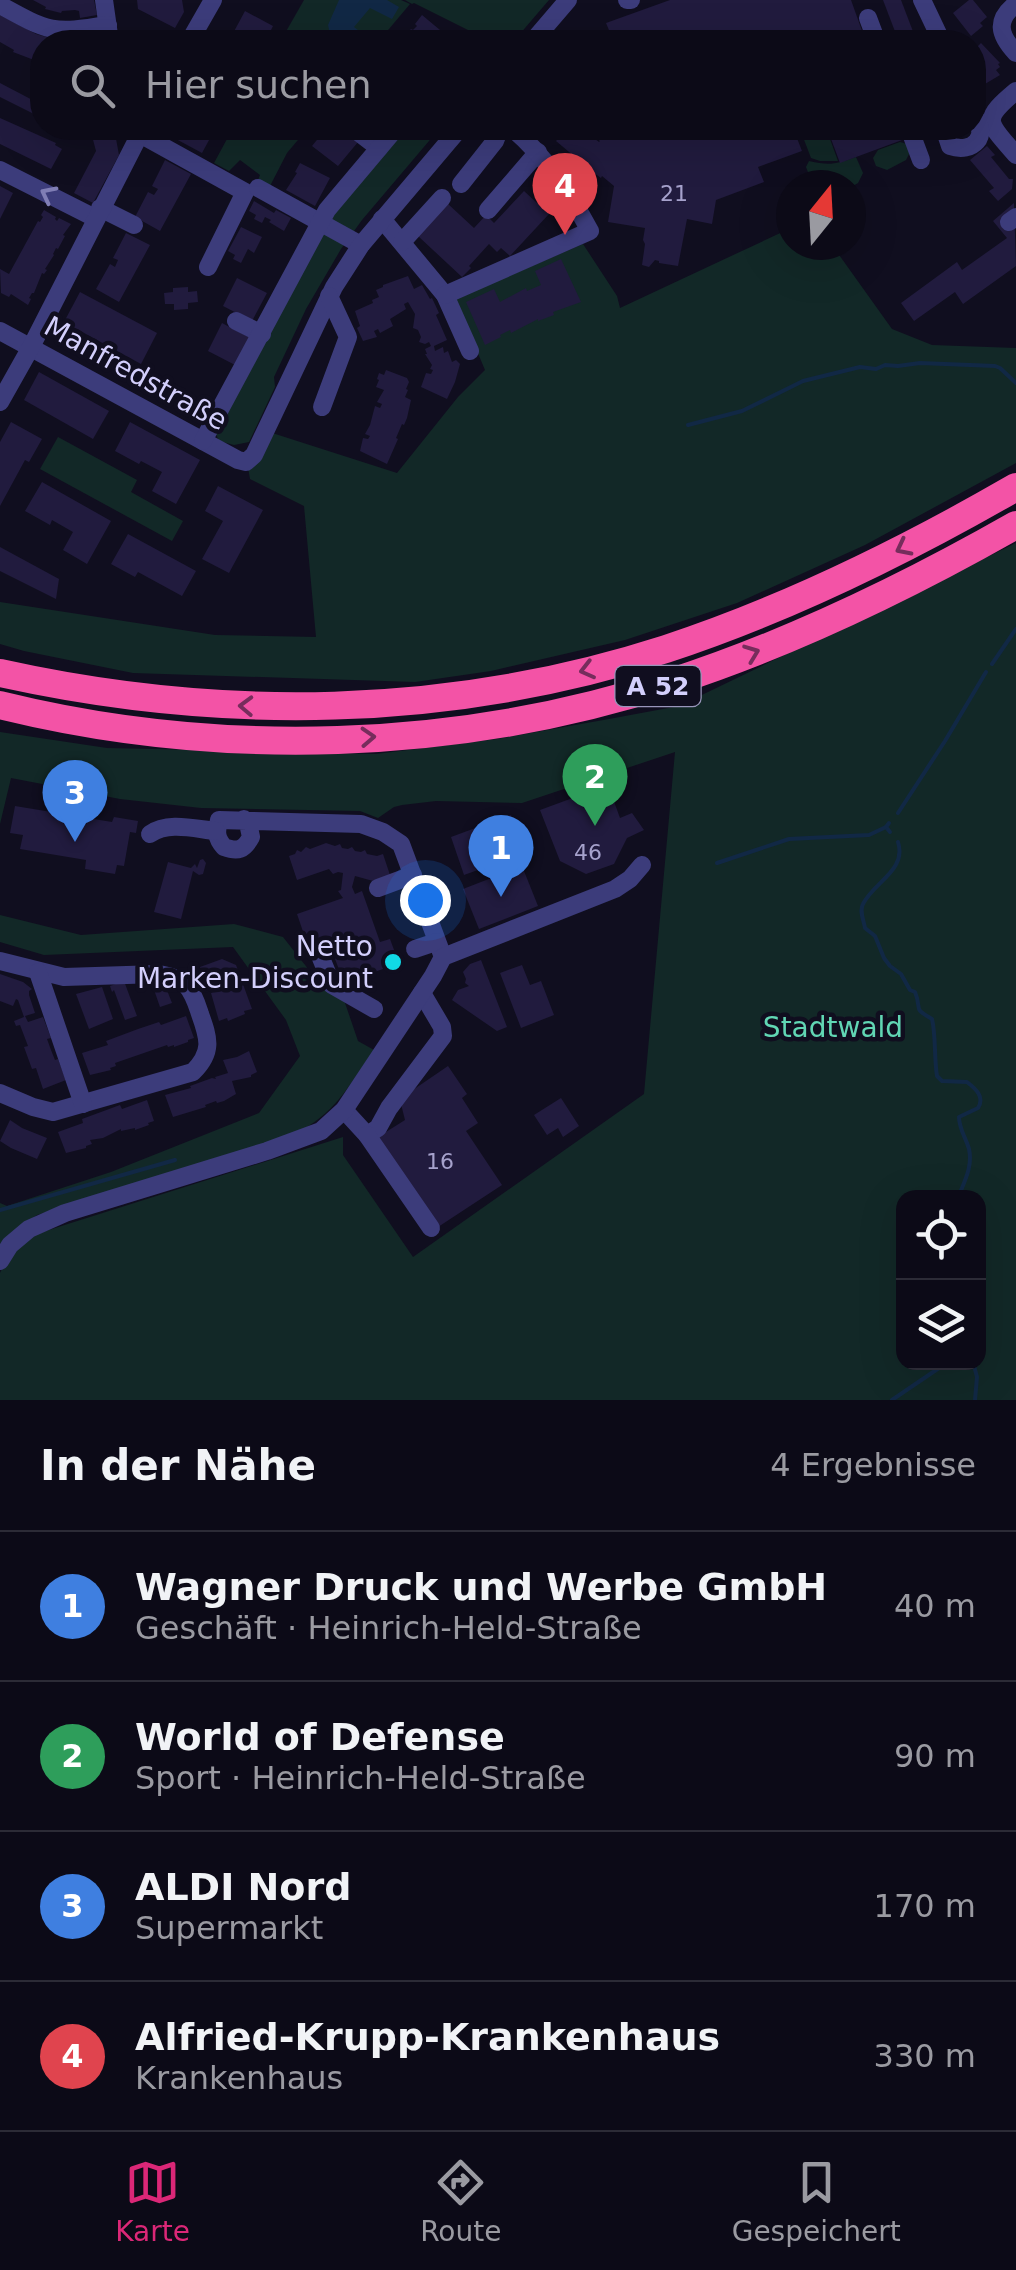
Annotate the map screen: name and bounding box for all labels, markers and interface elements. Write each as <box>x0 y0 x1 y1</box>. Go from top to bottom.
search box <box>30 30 986 140</box>
icon: search <box>65 58 120 113</box>
text: Hier suchen <box>145 63 372 107</box>
pin: 4 <box>532 152 598 235</box>
north arrow <box>776 170 866 260</box>
house number: 21 <box>660 181 688 206</box>
one-way arrow <box>40 187 58 206</box>
street label: Manfredstraße <box>39 310 233 437</box>
one-way arrow <box>895 536 913 555</box>
one-way arrow <box>743 644 760 665</box>
one-way arrow <box>579 658 596 679</box>
road number: A 52 <box>616 666 700 706</box>
one-way arrow <box>237 696 253 717</box>
one-way arrow <box>360 727 376 748</box>
pin: 2 <box>562 744 628 826</box>
pin: 3 <box>42 760 108 842</box>
pin: 1 <box>468 814 534 897</box>
house number: 46 <box>574 840 602 865</box>
your location <box>400 875 451 926</box>
place label: Netto Marken-Discount <box>137 930 373 995</box>
marker: Netto Marken-Discount <box>382 951 404 973</box>
park label: Stadtwald <box>763 1011 903 1044</box>
house number: 16 <box>426 1149 454 1174</box>
map controls <box>896 1190 986 1370</box>
button: locate <box>896 1190 986 1280</box>
button: layers <box>896 1280 986 1370</box>
text: In der Nähe <box>40 1441 316 1490</box>
text: 4 Ergebnisse <box>770 1446 976 1484</box>
text: Wagner Druck und Werbe GmbH <box>135 1565 827 1609</box>
text: 1 <box>61 1587 84 1625</box>
text: 40 m <box>894 1587 976 1625</box>
text: Geschäft · Heinrich-Held-Straße <box>135 1609 642 1647</box>
text: World of Defense <box>135 1715 505 1759</box>
text: 2 <box>61 1737 84 1775</box>
text: 90 m <box>894 1737 976 1775</box>
text: Sport · Heinrich-Held-Straße <box>135 1759 586 1797</box>
text: ALDI Nord <box>135 1865 351 1909</box>
text: 3 <box>61 1887 84 1925</box>
text: 170 m <box>874 1887 976 1925</box>
text: Supermarkt <box>135 1909 323 1947</box>
text: Alfried-Krupp-Krankenhaus <box>135 2015 720 2059</box>
text: 4 <box>61 2037 84 2075</box>
text: 330 m <box>874 2037 976 2075</box>
text: Krankenhaus <box>135 2059 343 2097</box>
tab: Karte <box>115 2155 190 2248</box>
tab: Route <box>420 2155 501 2248</box>
tab: Gespeichert <box>732 2155 901 2248</box>

